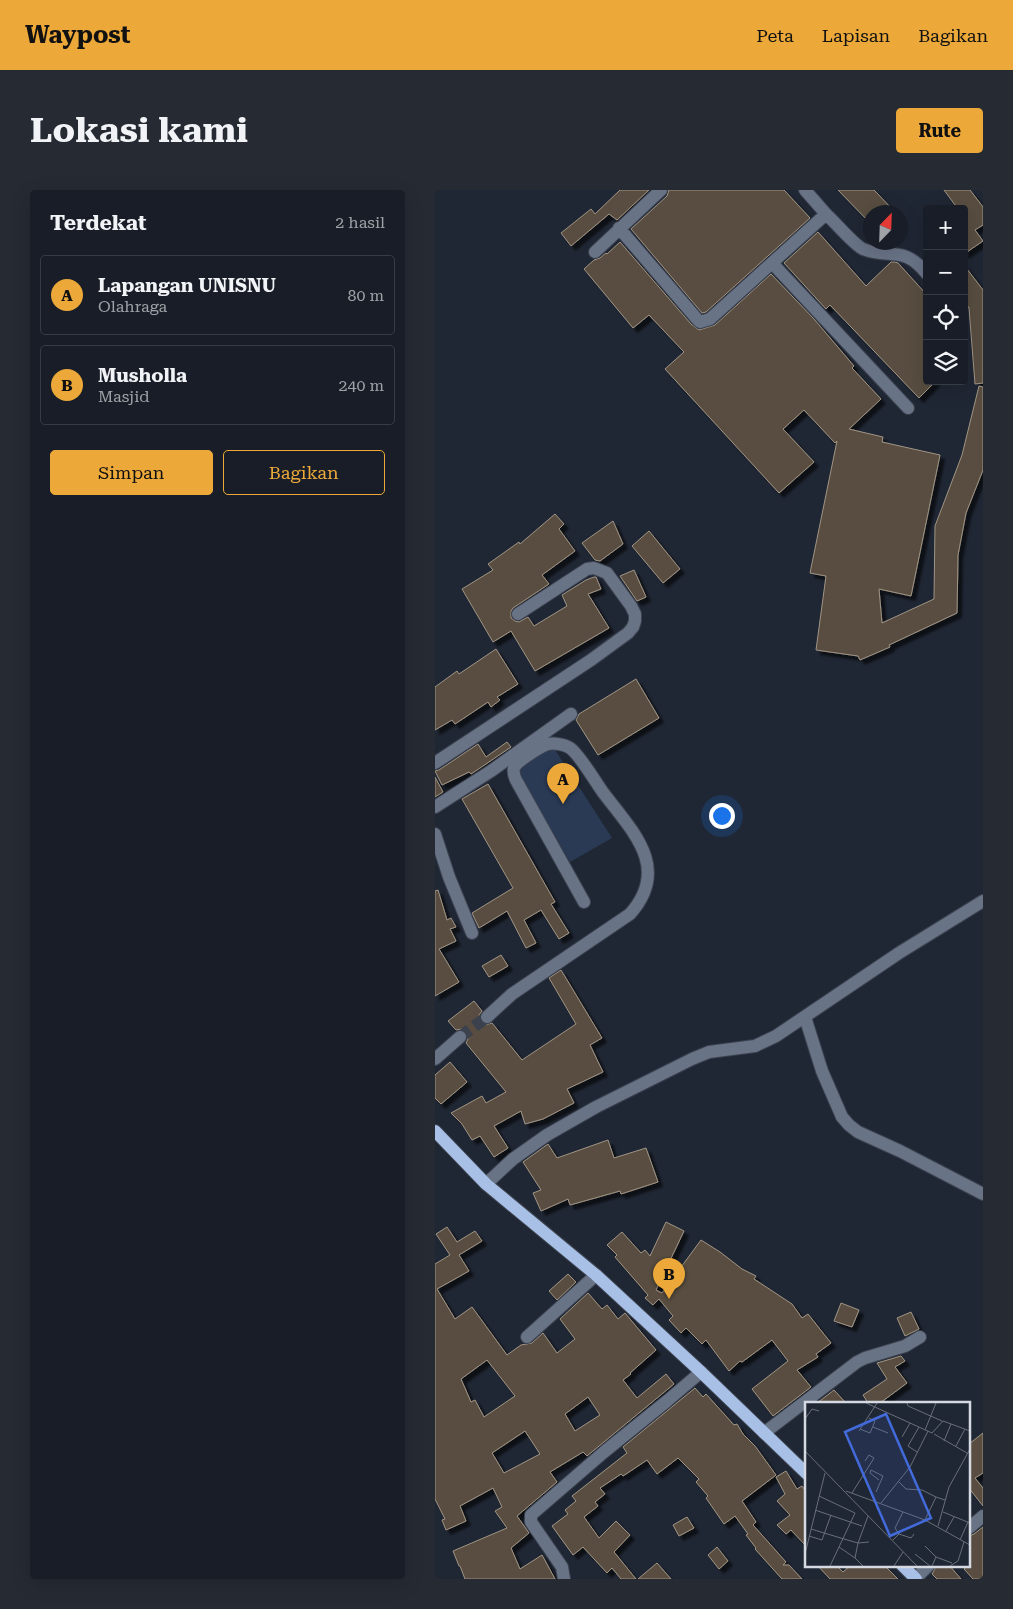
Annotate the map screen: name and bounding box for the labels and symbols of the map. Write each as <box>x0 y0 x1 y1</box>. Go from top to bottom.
north arrow <box>863 205 908 250</box>
pin: A <box>547 763 579 804</box>
your location <box>709 803 735 829</box>
pin: B <box>653 1258 685 1299</box>
inset map <box>805 1402 971 1566</box>

